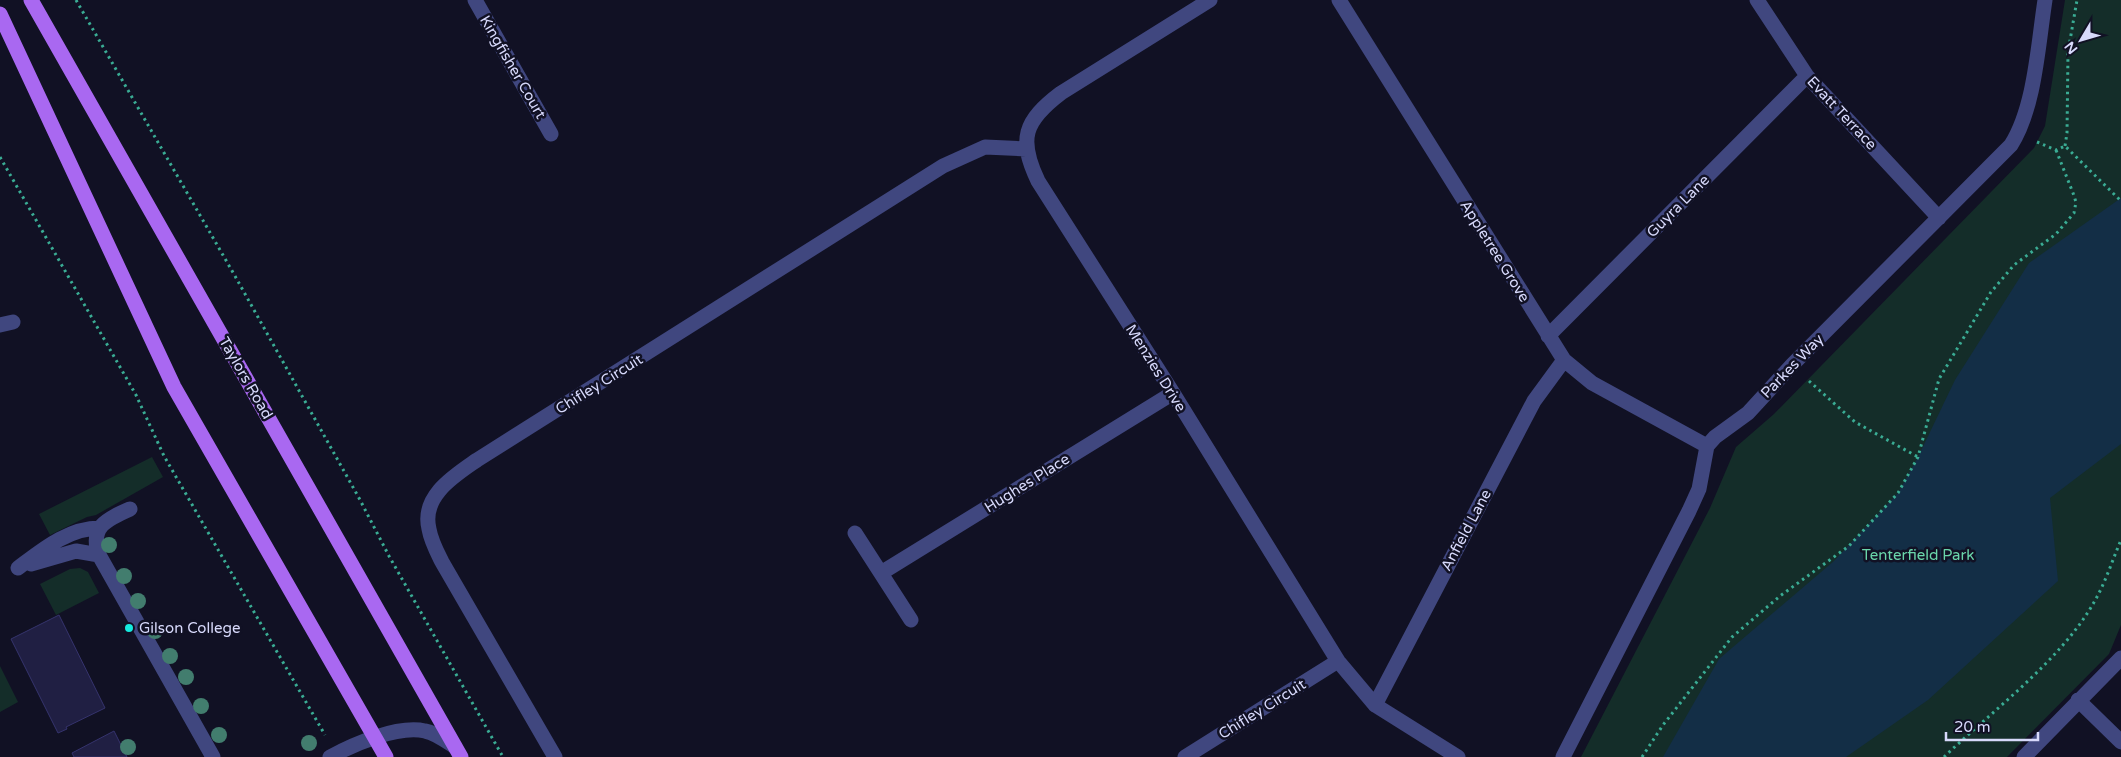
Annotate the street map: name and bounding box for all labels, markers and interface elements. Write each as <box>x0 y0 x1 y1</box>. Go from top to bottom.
street label: Kingfisher Court <box>476 12 550 122</box>
north arrow <box>2056 15 2106 65</box>
text: N <box>2061 38 2081 57</box>
street label: Evatt Terrace <box>1803 73 1881 153</box>
street label: Guyra Lane <box>1643 171 1713 241</box>
street label: Appletree Grove <box>1456 197 1534 305</box>
street label: Menzies Drive <box>1122 321 1190 415</box>
street label: Parkes Way <box>1757 330 1827 402</box>
street label: Taylors Road <box>215 334 277 422</box>
street label: Chifley Circuit <box>552 350 646 418</box>
street label: Hughes Place <box>981 450 1073 516</box>
street label: Anfield Lane <box>1437 486 1495 574</box>
park label: Tenterfield Park <box>1862 546 1974 564</box>
place label: Gilson College <box>139 619 240 637</box>
marker: Gilson College <box>123 622 135 634</box>
street label: Chifley Circuit <box>1215 675 1309 743</box>
scale bar <box>1946 710 2038 742</box>
text: 20 m <box>1954 718 1991 736</box>

